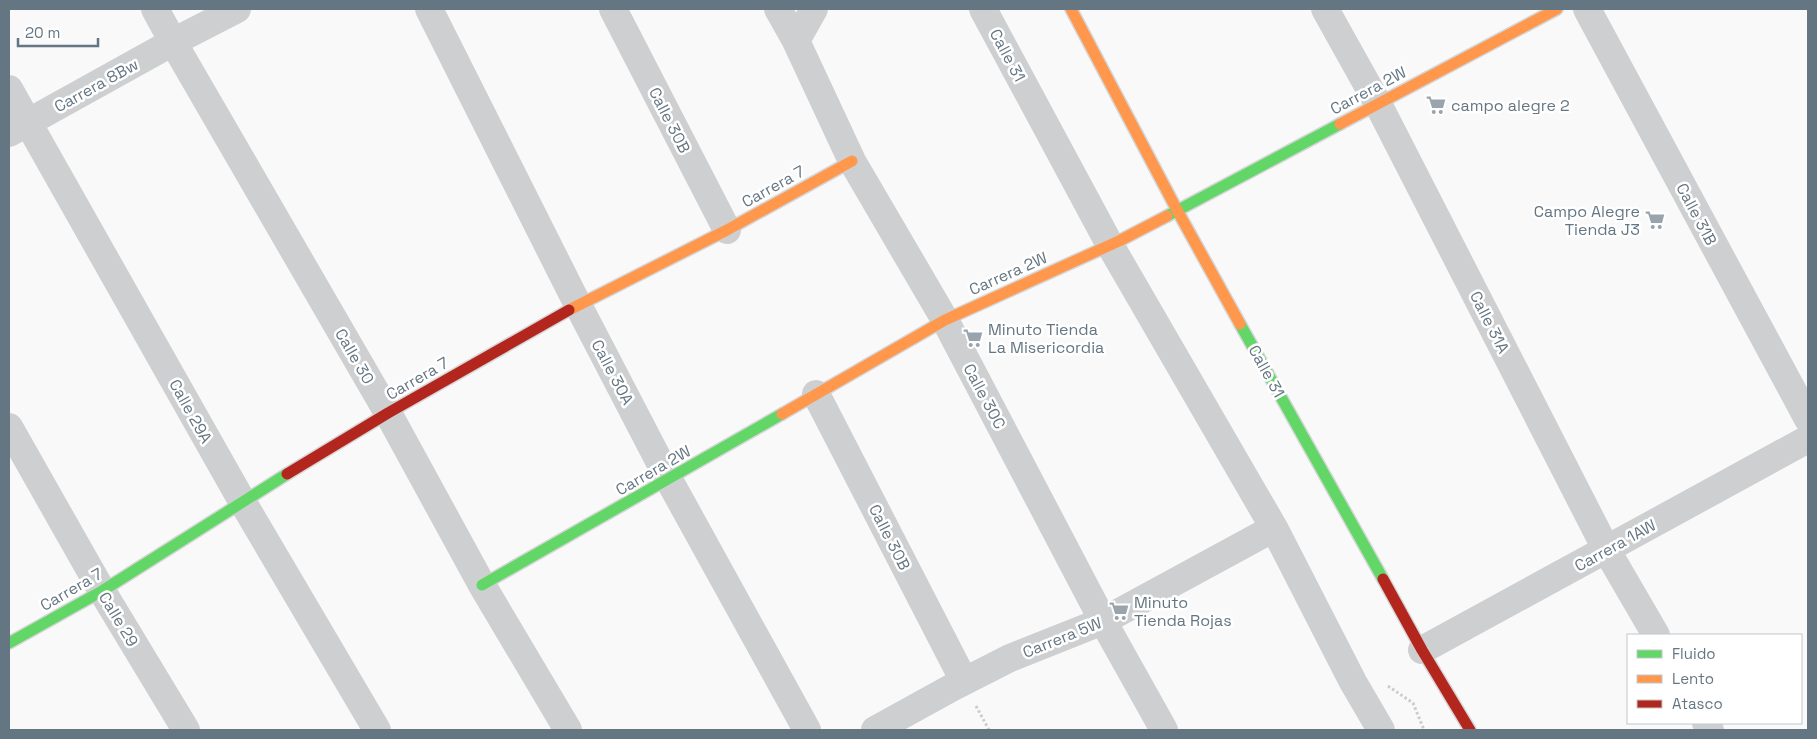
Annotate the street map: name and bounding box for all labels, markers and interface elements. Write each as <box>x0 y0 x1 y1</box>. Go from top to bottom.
scale bar <box>18 15 98 47</box>
text: 20 m <box>25 23 60 42</box>
street label: Calle 31 <box>985 25 1030 85</box>
street label: Carrera 8Bw <box>50 54 142 117</box>
street label: Carrera 2W <box>1326 62 1410 119</box>
street label: Calle 30B <box>644 84 695 157</box>
supermarket icon: campo alegre 2 <box>1425 94 1447 116</box>
place label: campo alegre 2 <box>1451 95 1570 116</box>
street label: Carrera 7 <box>738 161 808 212</box>
street label: Calle 31B <box>1671 179 1722 249</box>
place label: Campo Alegre Tienda J3 <box>1534 201 1640 240</box>
supermarket icon: Campo Alegre Tienda J3 <box>1644 209 1666 231</box>
street label: Carrera 2W <box>966 247 1051 300</box>
street label: Calle 31A <box>1465 288 1514 357</box>
place label: Minuto Tienda La Misericordia <box>988 319 1104 358</box>
street label: Calle 30 <box>330 325 379 388</box>
supermarket icon: Minuto Tienda La Misericordia <box>962 327 984 349</box>
street label: Calle 30A <box>587 336 638 408</box>
street label: Calle 31 <box>1244 341 1290 401</box>
street label: Carrera 7 <box>382 352 452 405</box>
street label: Calle 30C <box>959 360 1011 433</box>
street label: Calle 29A <box>164 375 217 447</box>
street label: Carrera 2W <box>612 440 695 500</box>
street label: Calle 30B <box>864 501 915 574</box>
street label: Carrera 1AW <box>1571 514 1660 576</box>
street label: Carrera 7 <box>36 563 106 616</box>
street label: Calle 29 <box>94 588 143 651</box>
place label: Minuto Tienda Rojas <box>1134 592 1232 631</box>
supermarket icon: Minuto Tienda Rojas <box>1108 600 1130 622</box>
street label: Carrera 5W <box>1020 612 1105 663</box>
legend <box>1627 634 1802 724</box>
text: Fluido <box>1672 644 1716 663</box>
text: Lento <box>1672 669 1714 688</box>
text: Atasco <box>1672 694 1723 713</box>

